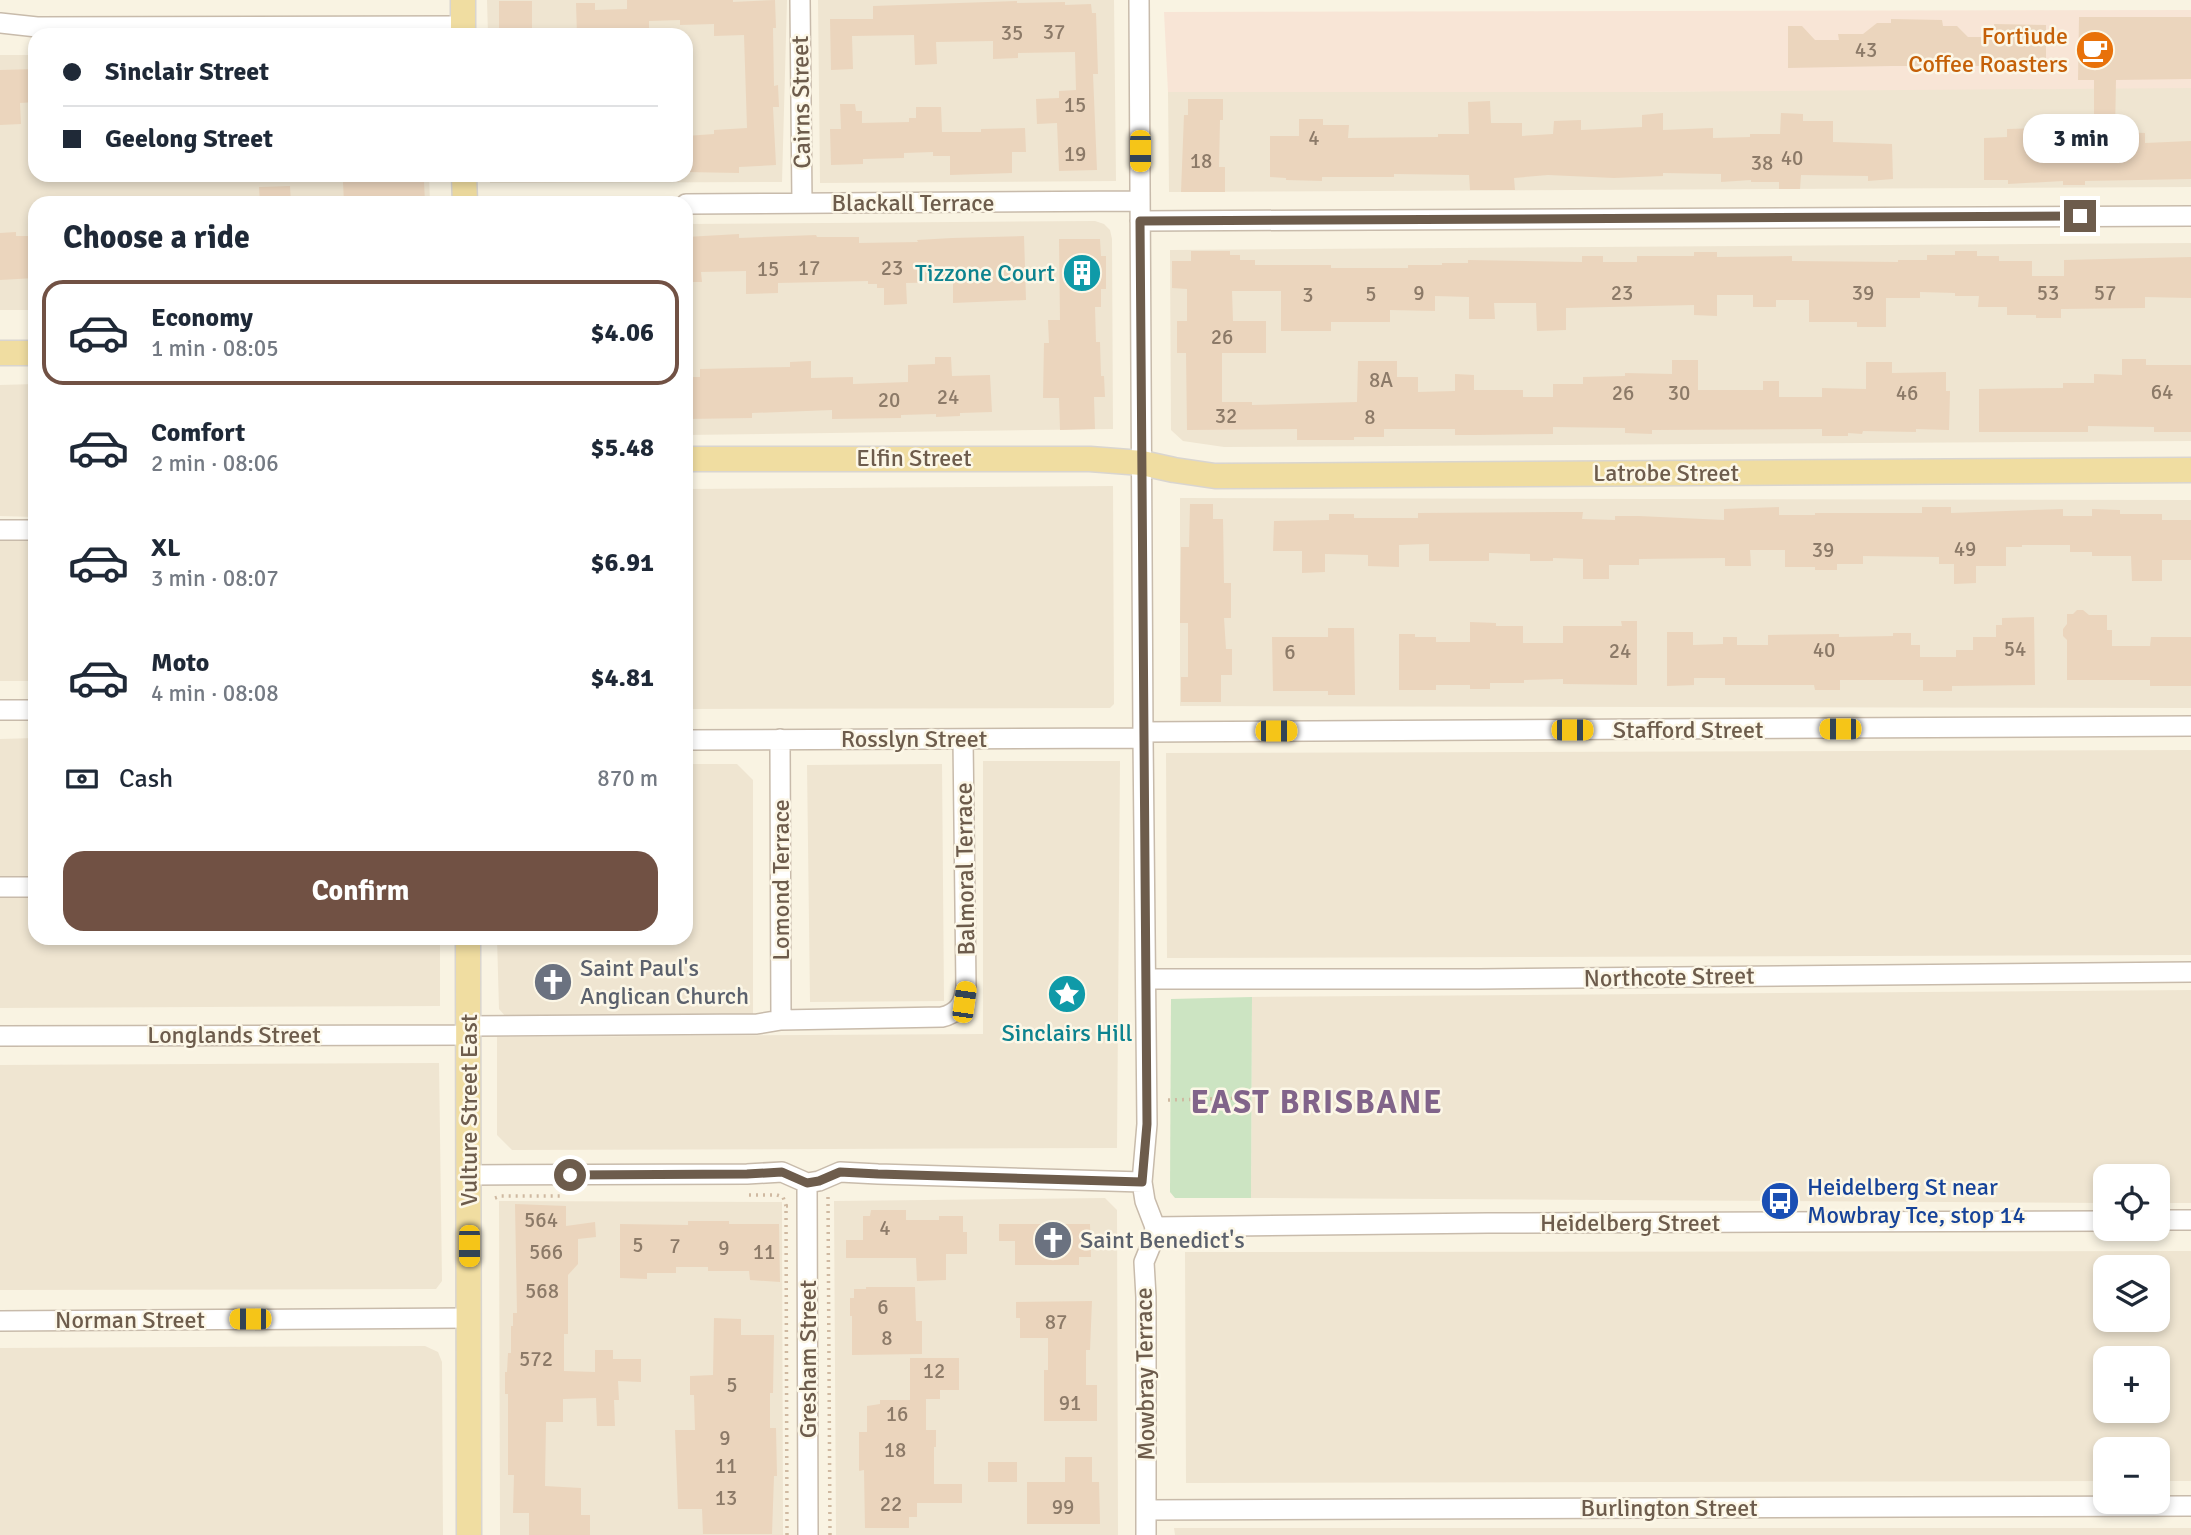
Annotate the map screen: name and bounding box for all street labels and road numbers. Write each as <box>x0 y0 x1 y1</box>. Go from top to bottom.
street label: Cairns Street <box>785 35 817 169</box>
street label: Blackall Terrace <box>832 188 994 218</box>
street label: Elfin Street <box>856 443 972 473</box>
street label: Latrobe Street <box>1593 458 1739 488</box>
street label: Stafford Street <box>1613 715 1763 745</box>
street label: Rosslyn Street <box>841 724 987 754</box>
street label: Balmoral Terrace <box>948 782 982 956</box>
street label: Lomond Terrace <box>766 799 796 961</box>
street label: Northcote Street <box>1583 961 1755 993</box>
street label: Vulture Street East <box>454 1014 484 1206</box>
street label: Longlands Street <box>147 1020 321 1050</box>
street label: Heidelberg Street <box>1540 1208 1720 1238</box>
street label: Gresham Street <box>793 1280 823 1438</box>
street label: Mowbray Terrace <box>1128 1287 1162 1461</box>
street label: Norman Street <box>55 1305 205 1335</box>
street label: Burlington Street <box>1580 1493 1758 1523</box>

